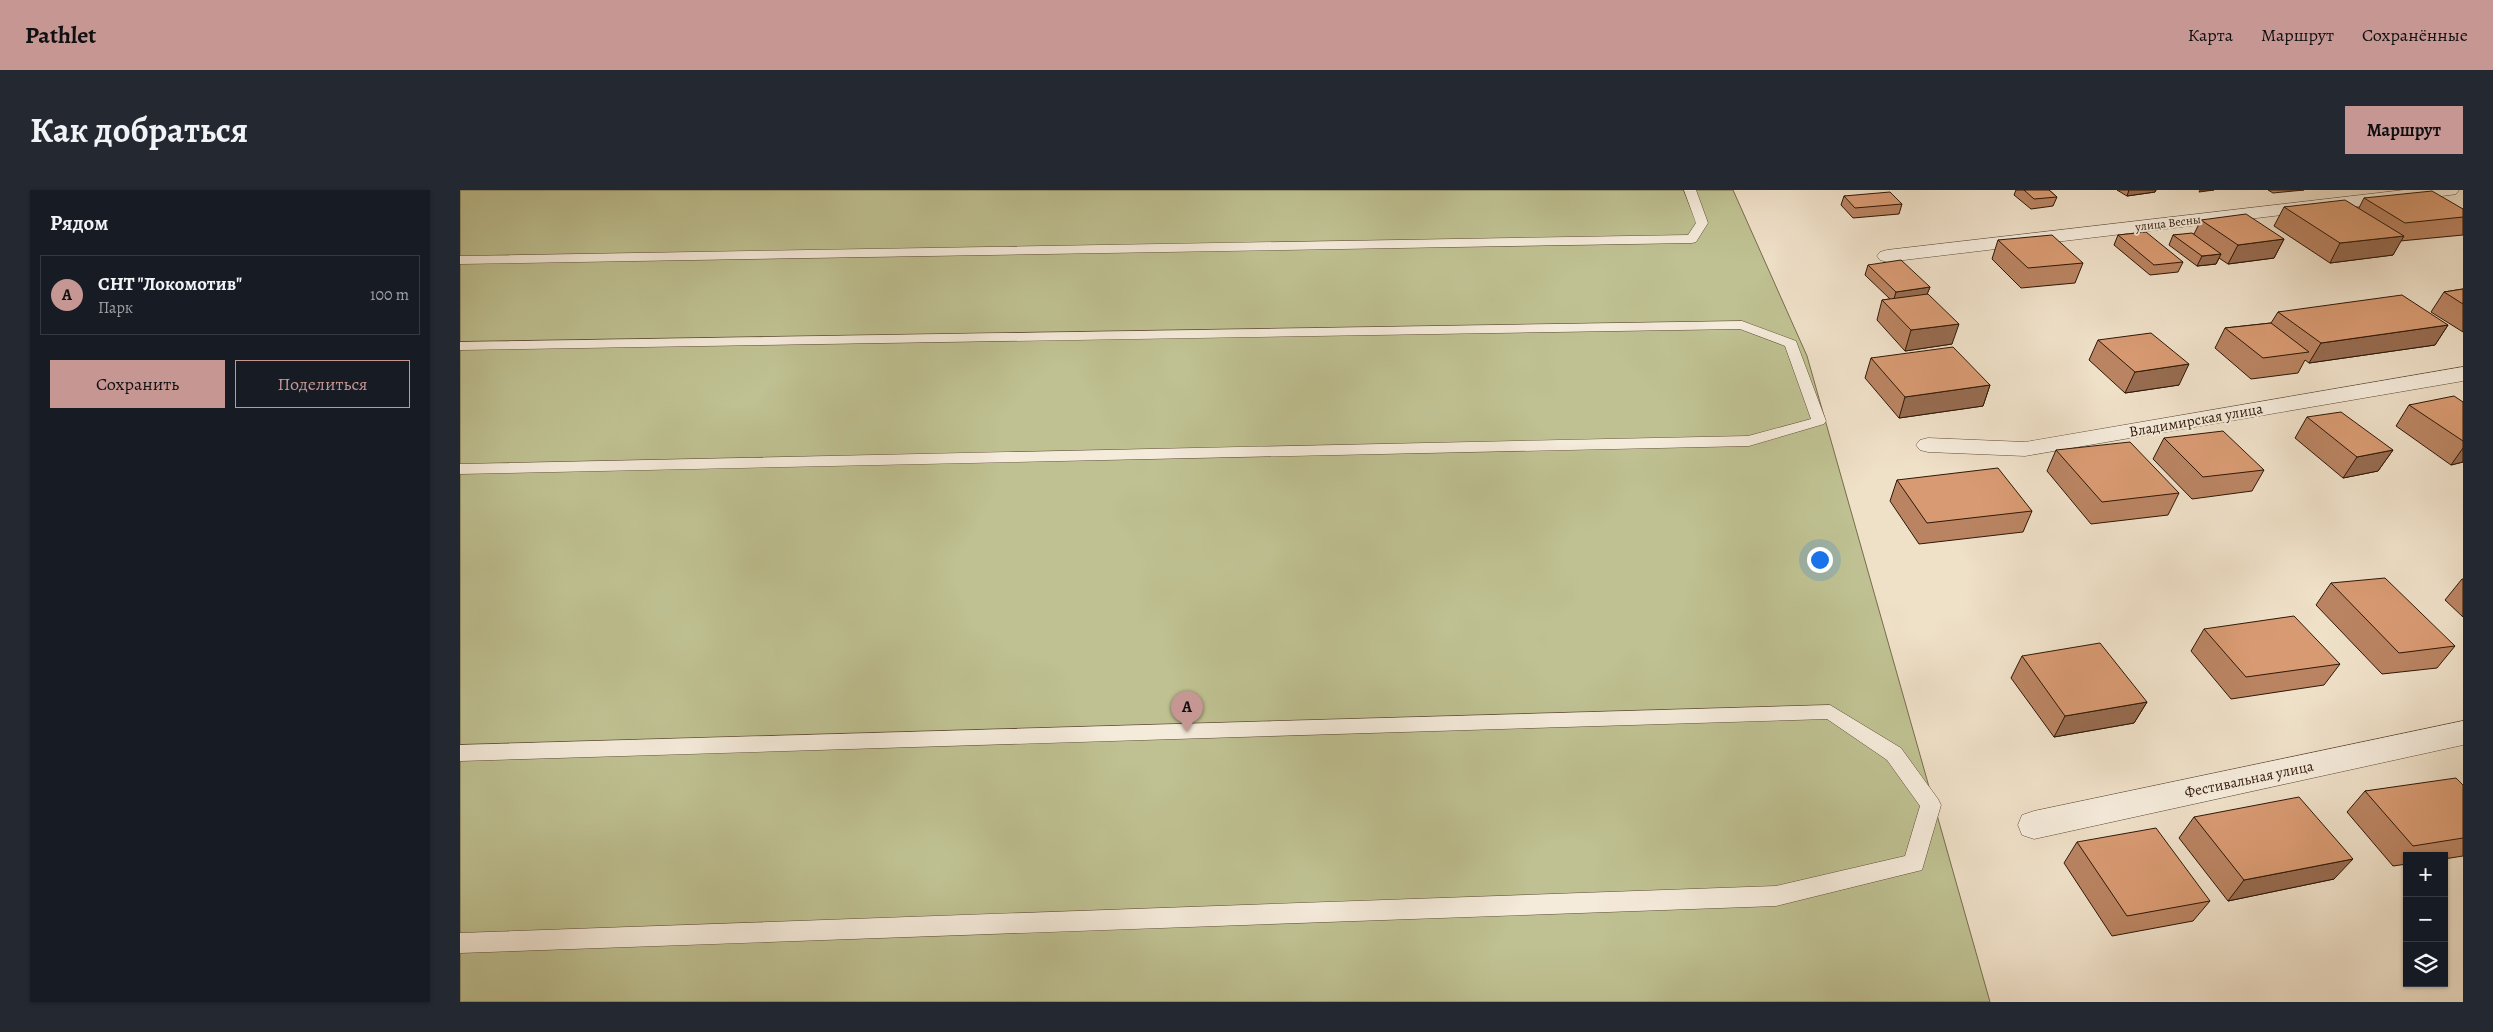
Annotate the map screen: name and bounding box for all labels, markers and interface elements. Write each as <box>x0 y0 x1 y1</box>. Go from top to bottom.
text: Pathlet <box>25 19 96 51</box>
text: Карта <box>2188 23 2233 47</box>
text: Маршрут <box>2261 23 2334 47</box>
text: Сохранённые <box>2362 23 2468 47</box>
text: Как добраться <box>30 106 248 154</box>
button: Маршрут <box>2345 106 2463 154</box>
text: Рядом <box>50 209 108 237</box>
street label: улица Весны <box>2133 211 2202 235</box>
text: СНТ "Локомотив" <box>98 271 242 297</box>
text: A <box>62 284 72 306</box>
text: 100 m <box>370 284 409 306</box>
text: Парк <box>98 297 133 319</box>
button: Сохранить <box>50 360 225 408</box>
button: Поделиться <box>235 360 410 408</box>
street label: Владимирская улица <box>2127 398 2265 442</box>
your location <box>1807 547 1833 573</box>
pin: A <box>1171 691 1203 732</box>
street label: Фестивальная улица <box>2183 756 2315 802</box>
map controls <box>2403 852 2448 987</box>
button: + <box>2403 852 2448 897</box>
button: − <box>2403 897 2448 942</box>
button: layers <box>2403 942 2448 987</box>

